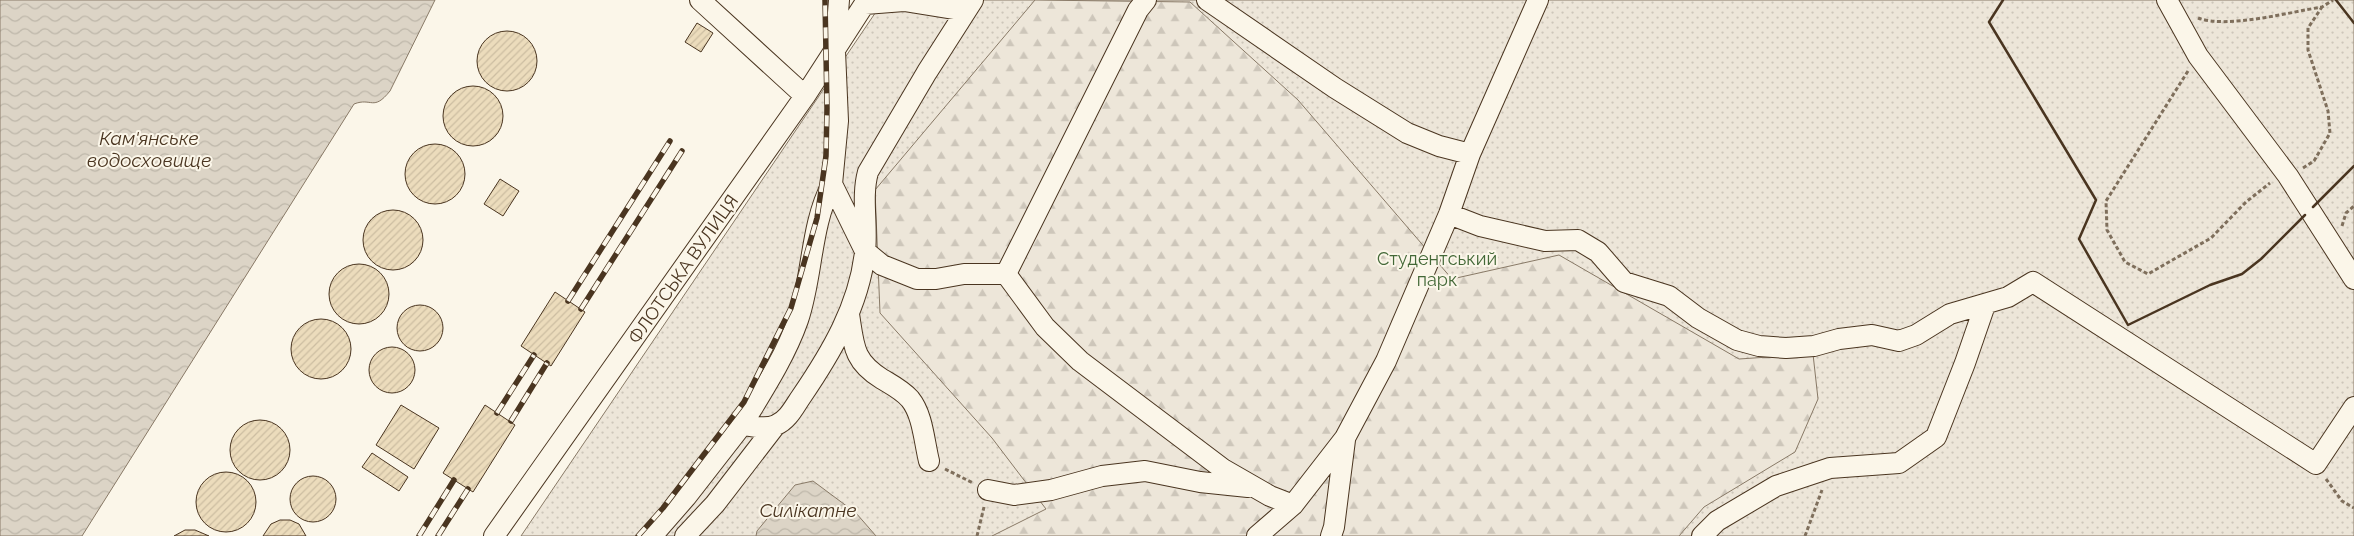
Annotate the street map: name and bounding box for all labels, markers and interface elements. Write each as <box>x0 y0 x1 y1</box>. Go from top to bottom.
water label: Кам'янське водосховище <box>86 127 212 171</box>
street label: ФЛОТСЬКА ВУЛИЦЯ <box>624 191 742 347</box>
park label: Студентський парк <box>1377 248 1497 290</box>
water label: Силікатне <box>759 499 857 521</box>

